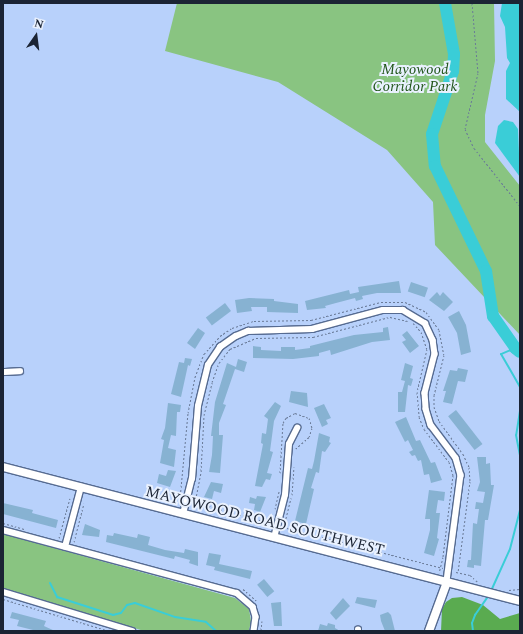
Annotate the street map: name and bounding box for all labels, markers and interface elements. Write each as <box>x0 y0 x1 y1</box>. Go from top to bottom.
text: N <box>33 15 45 33</box>
north arrow <box>16 16 56 56</box>
park label: Mayowood Corridor Park <box>373 60 457 95</box>
street label: MAYOWOOD ROAD SOUTHWEST <box>144 483 386 559</box>

